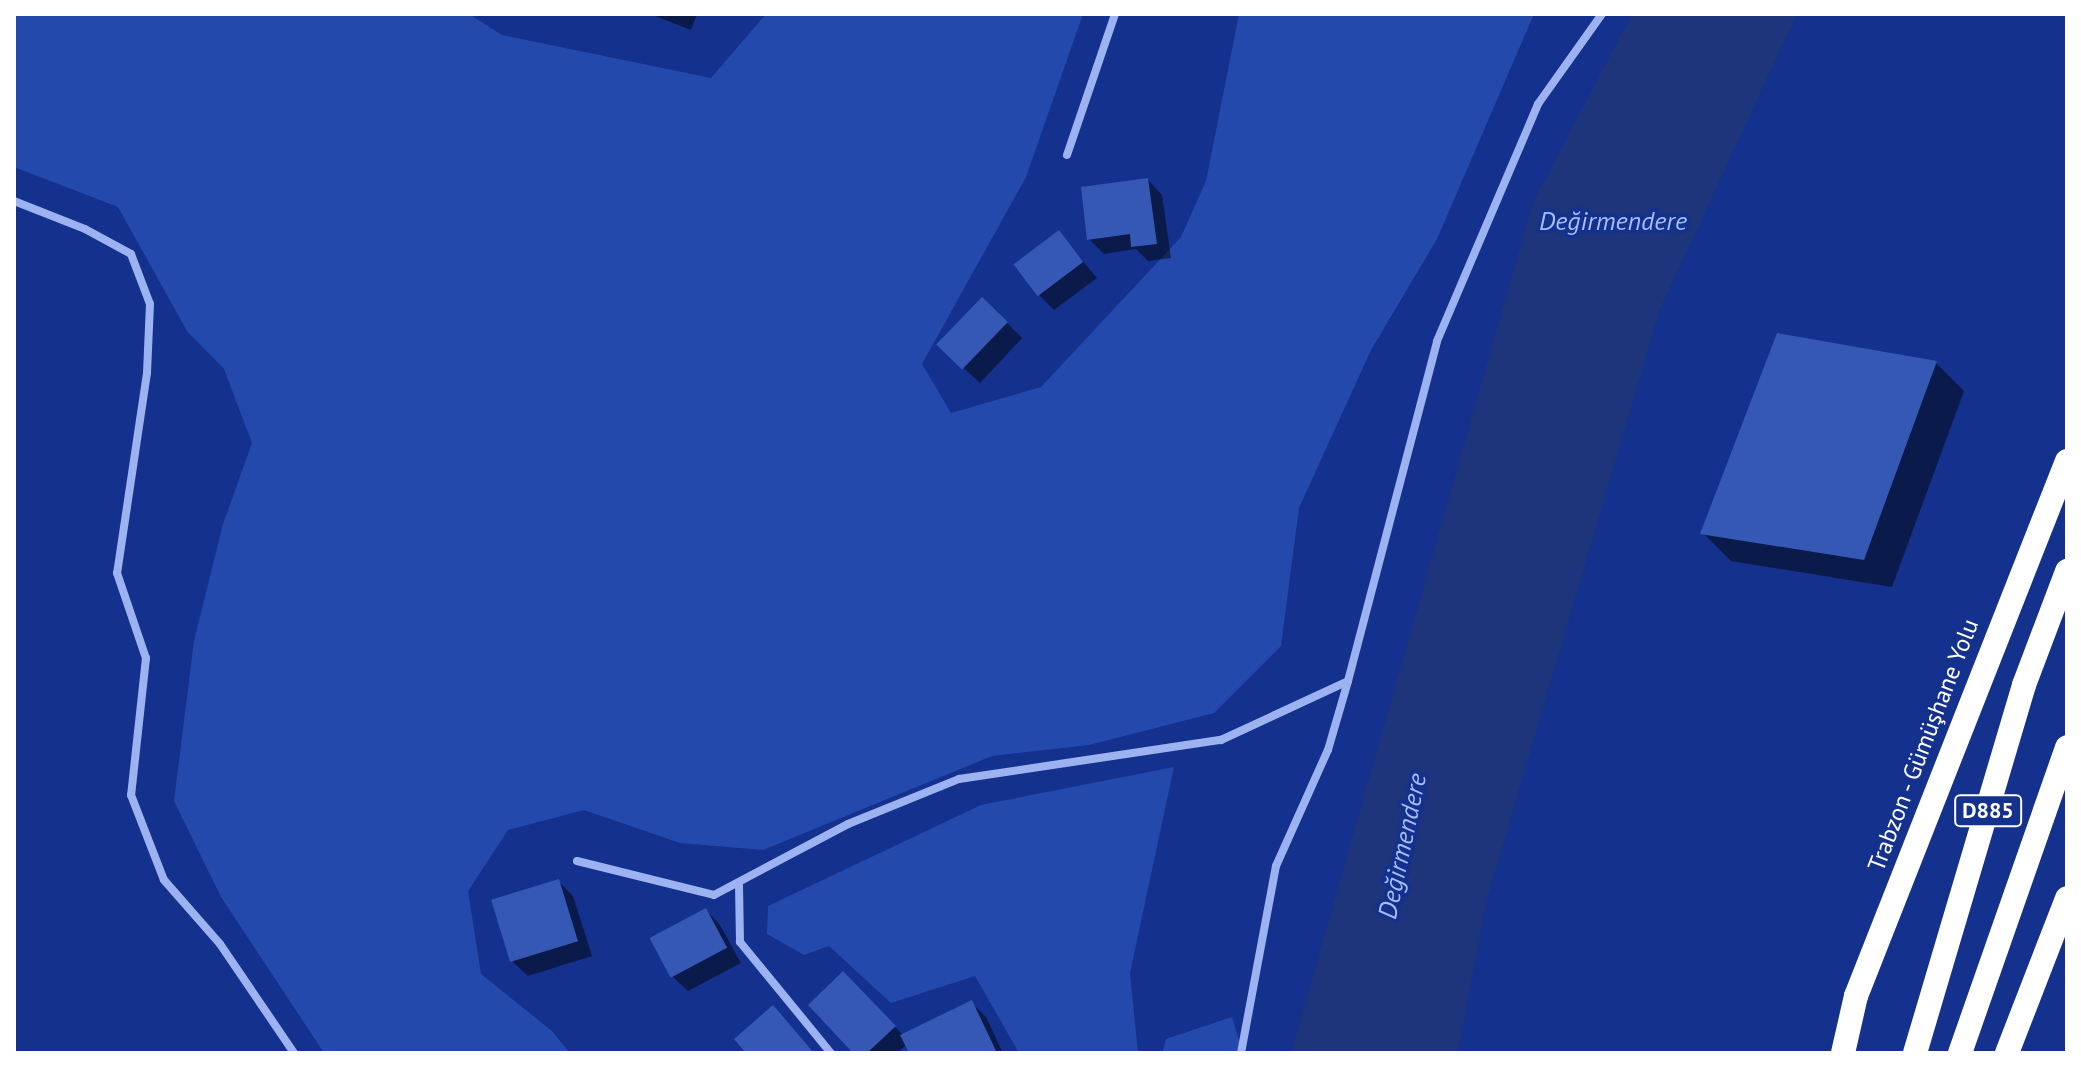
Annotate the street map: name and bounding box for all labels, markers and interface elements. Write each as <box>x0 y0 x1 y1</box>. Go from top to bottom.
water label: Değirmendere <box>1539 205 1687 237</box>
street label: Trabzon - Gümüşhane Yolu <box>1861 613 1985 877</box>
water label: Değirmendere <box>1371 770 1433 922</box>
road number: D885 <box>1954 793 2022 829</box>

